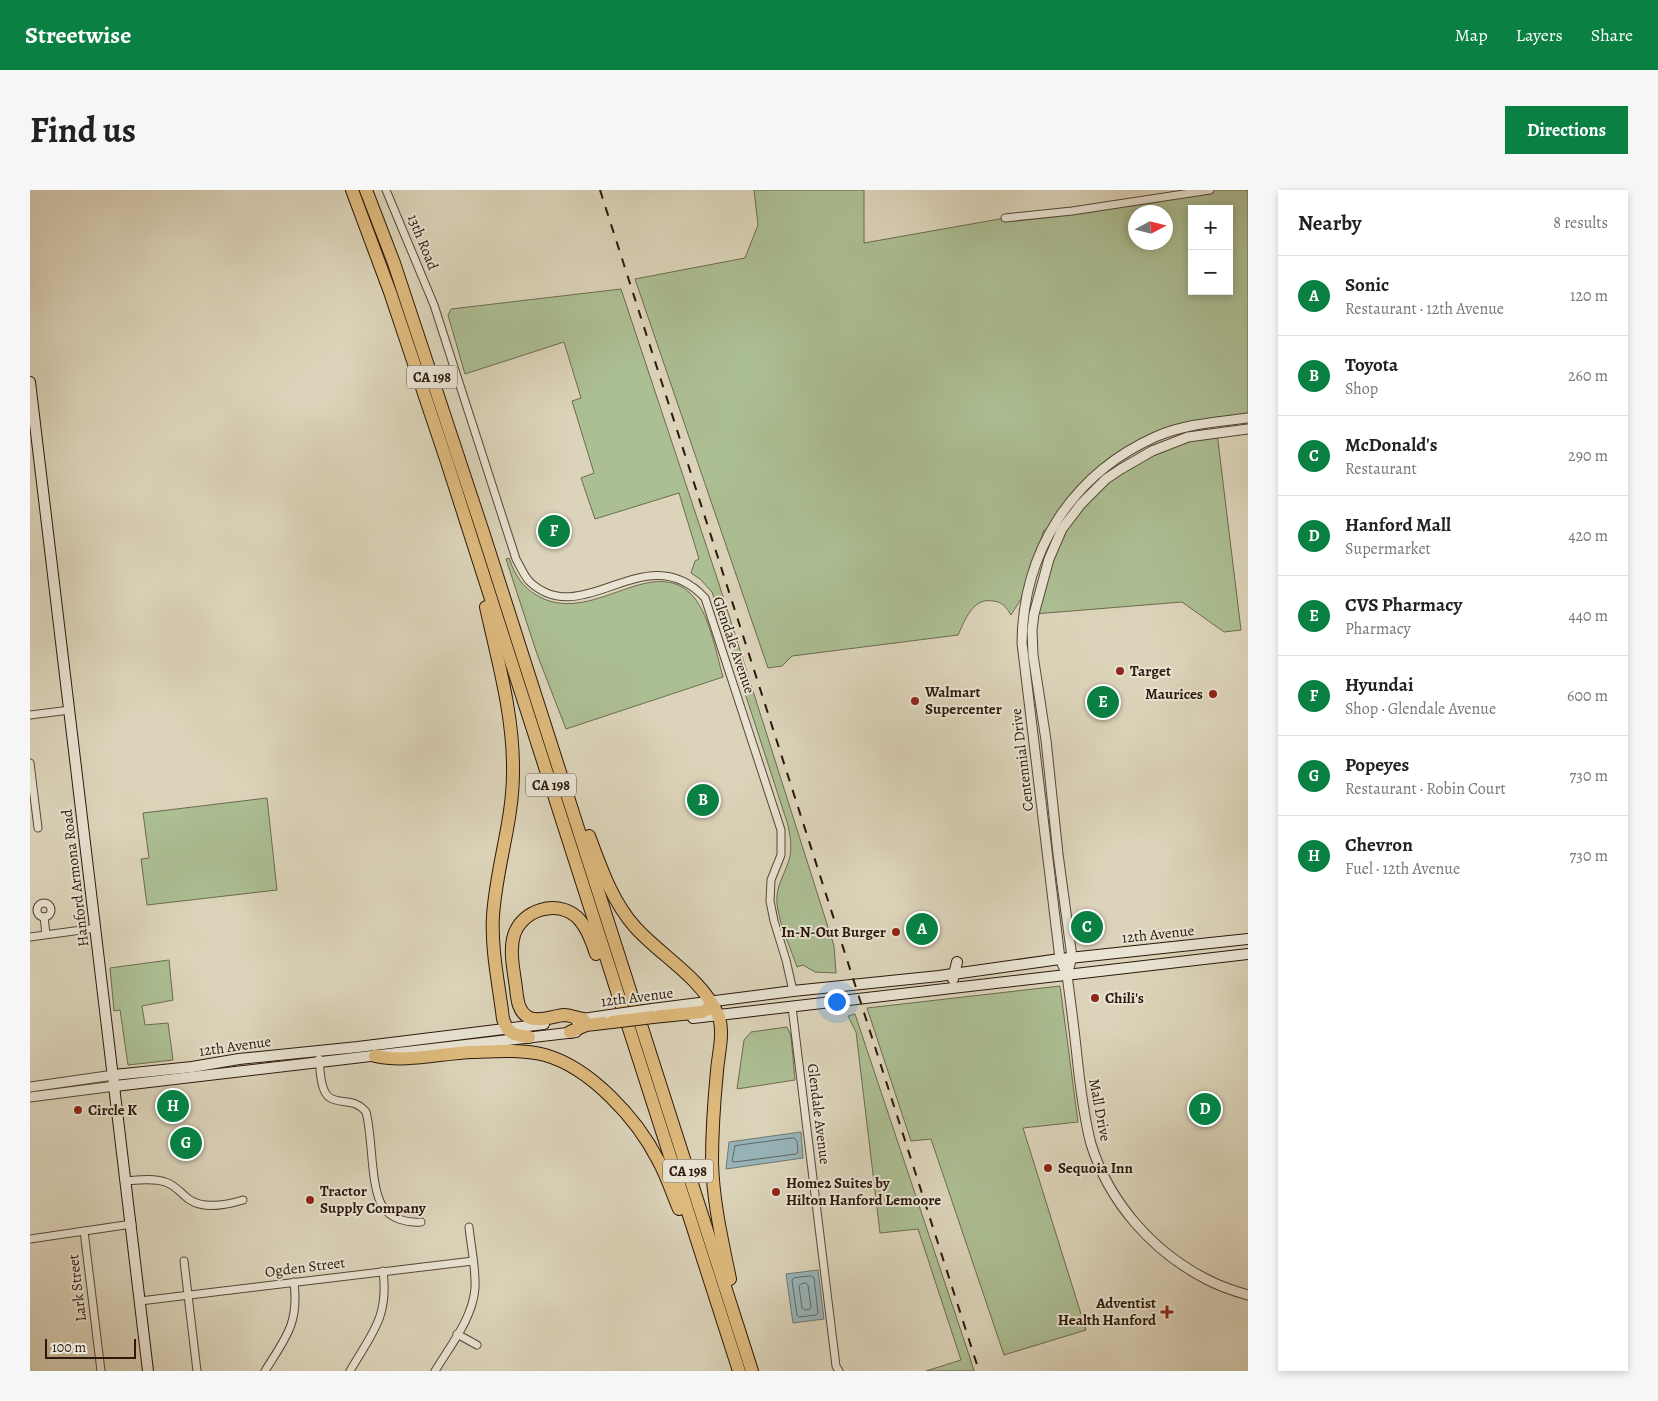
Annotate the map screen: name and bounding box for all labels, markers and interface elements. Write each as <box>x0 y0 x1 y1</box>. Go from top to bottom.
text: Streetwise <box>25 19 131 51</box>
text: Map <box>1455 23 1488 47</box>
text: Layers <box>1516 23 1563 47</box>
text: Share <box>1591 23 1633 47</box>
text: Find us <box>30 106 136 154</box>
button: Directions <box>1505 106 1628 154</box>
north arrow <box>1128 205 1173 250</box>
map controls <box>1188 205 1233 295</box>
button: + <box>1188 205 1233 250</box>
text: Nearby <box>1298 209 1361 237</box>
street label: 13th Road <box>403 211 444 274</box>
text: 8 results <box>1553 212 1608 234</box>
button: − <box>1188 250 1233 295</box>
text: Sonic <box>1345 272 1389 298</box>
text: A <box>1309 285 1319 307</box>
text: 120 m <box>1570 285 1608 307</box>
text: Restaurant · 12th Avenue <box>1345 298 1504 320</box>
text: Toyota <box>1345 352 1398 378</box>
text: B <box>1309 365 1319 387</box>
text: 260 m <box>1568 365 1608 387</box>
road number: CA 198 <box>407 366 457 388</box>
text: Shop <box>1345 378 1378 400</box>
text: McDonald's <box>1345 432 1437 458</box>
text: C <box>1309 445 1319 467</box>
text: 290 m <box>1568 445 1608 467</box>
text: Restaurant <box>1345 458 1417 480</box>
pin: F <box>538 512 570 550</box>
text: Hanford Mall <box>1345 512 1451 538</box>
text: D <box>1308 525 1320 547</box>
text: 420 m <box>1568 525 1608 547</box>
text: Supermarket <box>1345 538 1431 560</box>
text: CVS Pharmacy <box>1345 592 1462 618</box>
street label: Glendale Avenue <box>708 594 760 697</box>
text: E <box>1309 605 1319 627</box>
text: 440 m <box>1568 605 1608 627</box>
text: Pharmacy <box>1345 618 1411 640</box>
place label: Target <box>1130 661 1171 681</box>
marker: Target <box>1114 665 1126 677</box>
text: Hyundai <box>1345 672 1414 698</box>
place label: Walmart Supercenter <box>924 682 1002 719</box>
pin: E <box>1087 683 1119 721</box>
place label: Maurices <box>1145 684 1203 704</box>
text: F <box>1310 685 1318 707</box>
text: 600 m <box>1567 685 1608 707</box>
marker: Maurices <box>1207 688 1219 700</box>
marker: Walmart Supercenter <box>909 695 921 707</box>
text: Shop · Glendale Avenue <box>1345 698 1496 720</box>
street label: Centennial Drive <box>1006 707 1038 813</box>
text: Popeyes <box>1345 752 1409 778</box>
text: G <box>1309 765 1319 787</box>
text: 730 m <box>1570 765 1608 787</box>
road number: CA 198 <box>526 774 576 796</box>
text: Restaurant · Robin Court <box>1345 778 1506 800</box>
pin: B <box>687 781 719 819</box>
street label: Hanford Armona Road <box>57 807 93 948</box>
text: Chevron <box>1345 832 1413 858</box>
text: H <box>1308 845 1320 867</box>
text: 730 m <box>1570 845 1608 867</box>
text: Fuel · 12th Avenue <box>1345 858 1460 880</box>
pin: C <box>1071 908 1103 946</box>
pin: A <box>906 910 938 948</box>
street label: 12th Avenue <box>1121 920 1196 948</box>
place label: In-N-Out Burger <box>781 922 886 942</box>
marker: In-N-Out Burger <box>890 926 902 938</box>
street label: 12th Avenue <box>600 983 675 1011</box>
place label: Chili's <box>1105 988 1144 1008</box>
your location <box>824 989 850 1015</box>
marker: Chili's <box>1089 992 1101 1004</box>
street label: 12th Avenue <box>198 1031 273 1061</box>
street label: Glendale Avenue <box>803 1062 835 1166</box>
street label: Mall Drive <box>1084 1077 1116 1143</box>
pin: H <box>157 1087 189 1125</box>
pin: D <box>1189 1090 1221 1128</box>
place label: Circle K <box>88 1100 137 1120</box>
marker: Circle K <box>72 1104 84 1116</box>
pin: G <box>170 1124 202 1162</box>
place label: Sequoia Inn <box>1058 1158 1134 1178</box>
road number: CA 198 <box>663 1159 713 1182</box>
marker: Sequoia Inn <box>1042 1162 1054 1174</box>
place label: Home2 Suites by Hilton Hanford Lemoore <box>786 1173 941 1210</box>
place label: Tractor Supply Company <box>320 1181 427 1218</box>
marker: Home2 Suites by Hilton Hanford Lemoore <box>770 1186 782 1198</box>
marker: Tractor Supply Company <box>304 1194 316 1206</box>
street label: Ogden Street <box>264 1252 346 1282</box>
street label: Lark Street <box>63 1253 91 1323</box>
place label: Adventist Health Hanford <box>1058 1293 1157 1330</box>
marker: Adventist Health Hanford <box>1160 1305 1174 1319</box>
scale bar <box>45 1336 136 1359</box>
text: 100 m <box>52 1338 86 1357</box>

